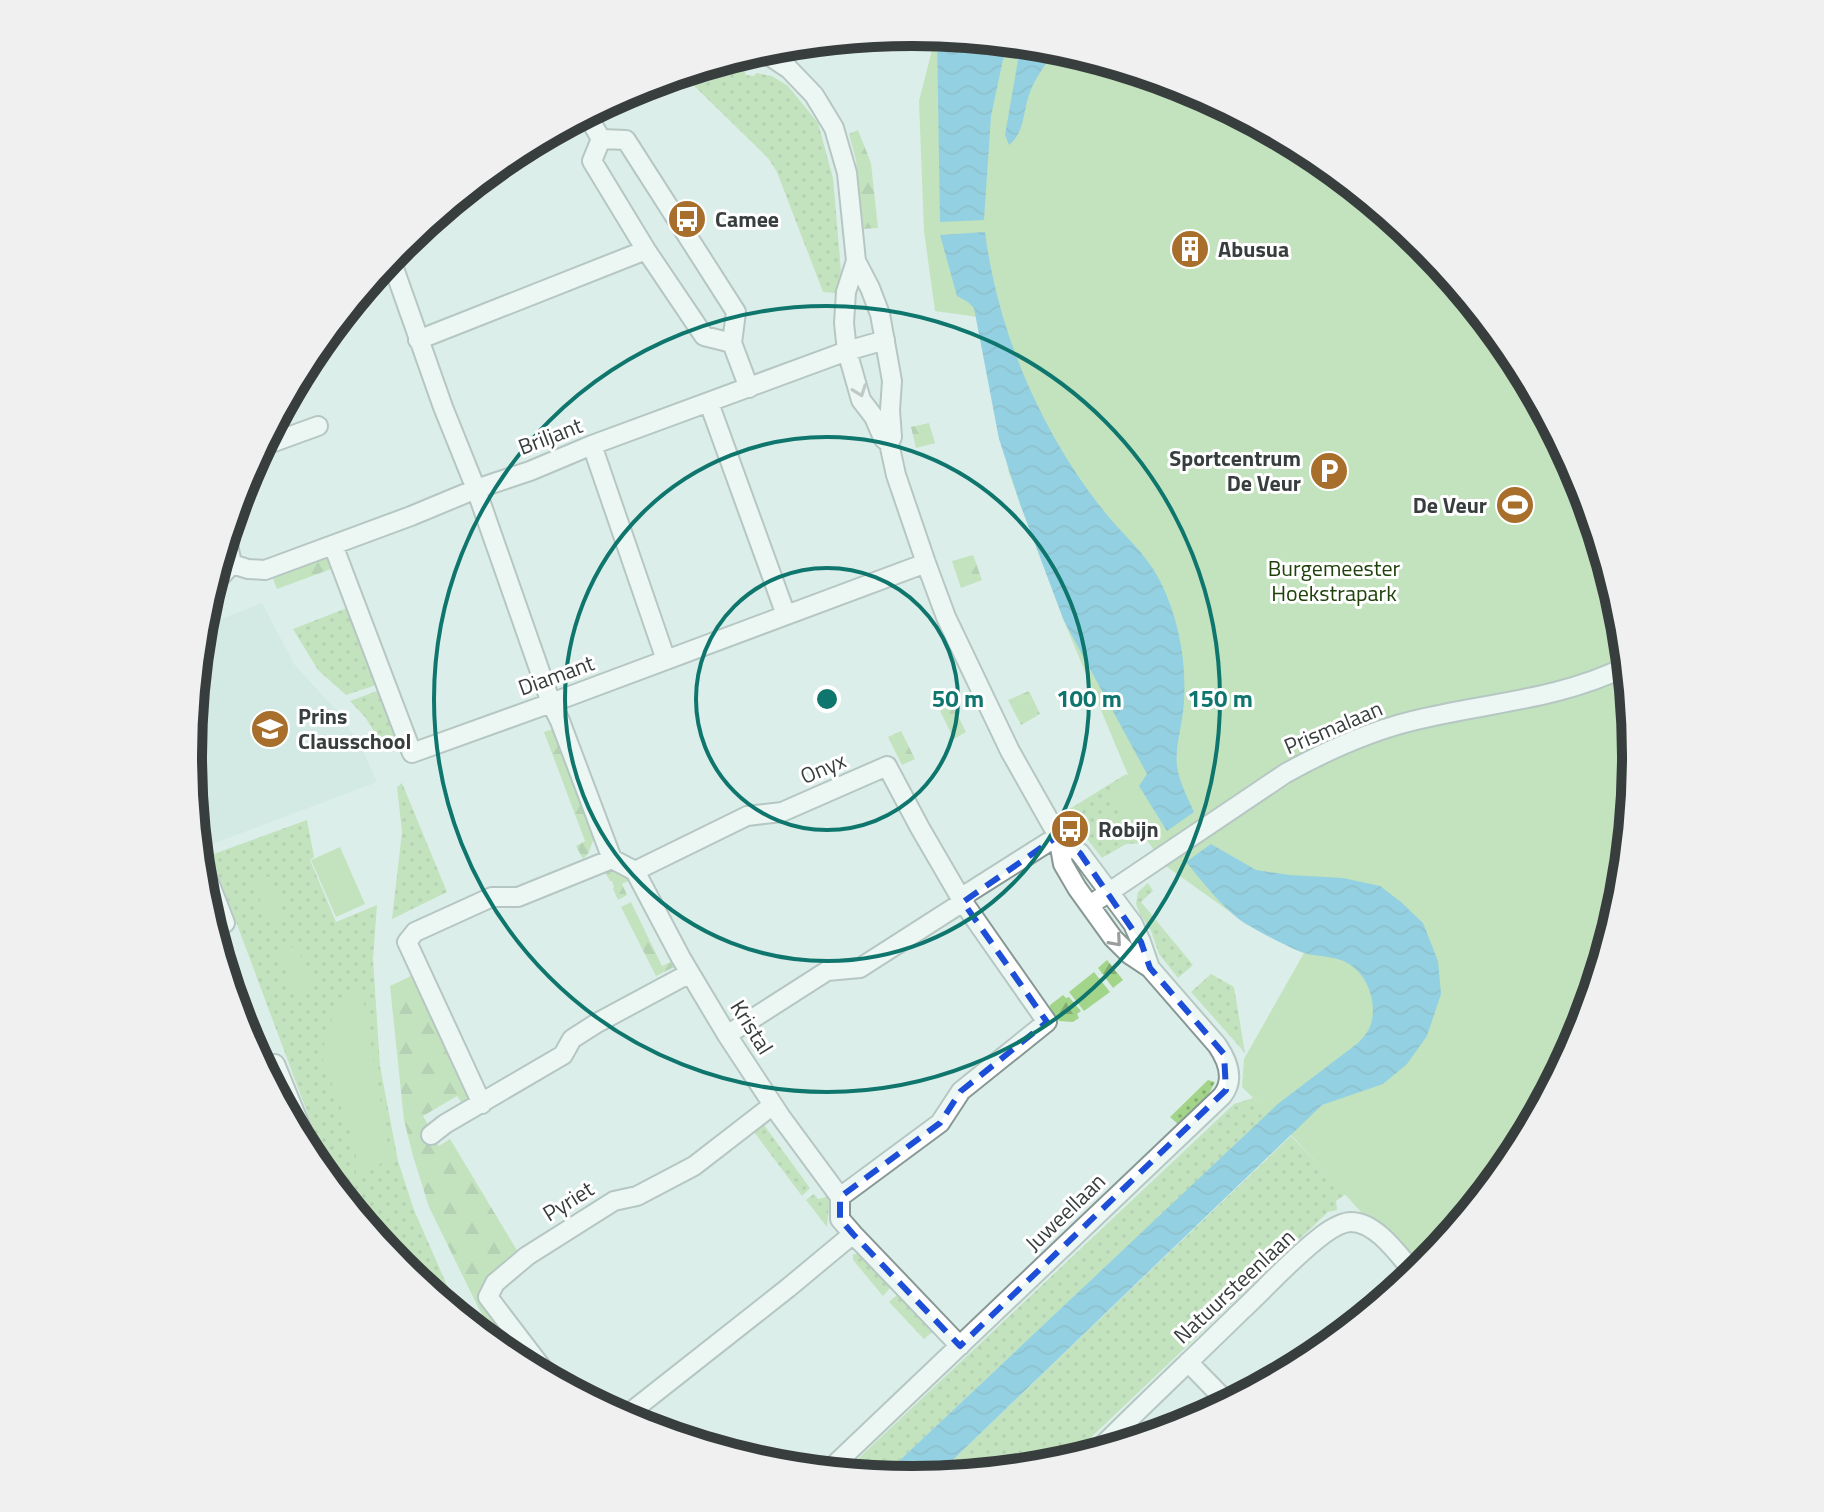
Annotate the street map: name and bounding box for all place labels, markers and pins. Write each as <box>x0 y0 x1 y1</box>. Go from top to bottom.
bus stop icon: Camee <box>666 198 708 240</box>
place label: Camee <box>715 202 779 236</box>
building icon: Abusua <box>1169 228 1211 270</box>
place label: Abusua <box>1218 232 1289 266</box>
place label: Sportcentrum De Veur <box>1169 441 1301 500</box>
parking icon: Sportcentrum De Veur <box>1308 450 1350 492</box>
sports icon: De Veur <box>1494 484 1536 526</box>
place label: De Veur <box>1413 488 1487 522</box>
centre of rings <box>813 685 841 713</box>
place label: Prins Clausschool <box>298 699 411 758</box>
school or university icon: Prins Clausschool <box>249 708 291 750</box>
bus stop icon: Robijn <box>1049 808 1091 850</box>
place label: Robijn <box>1098 812 1159 846</box>

